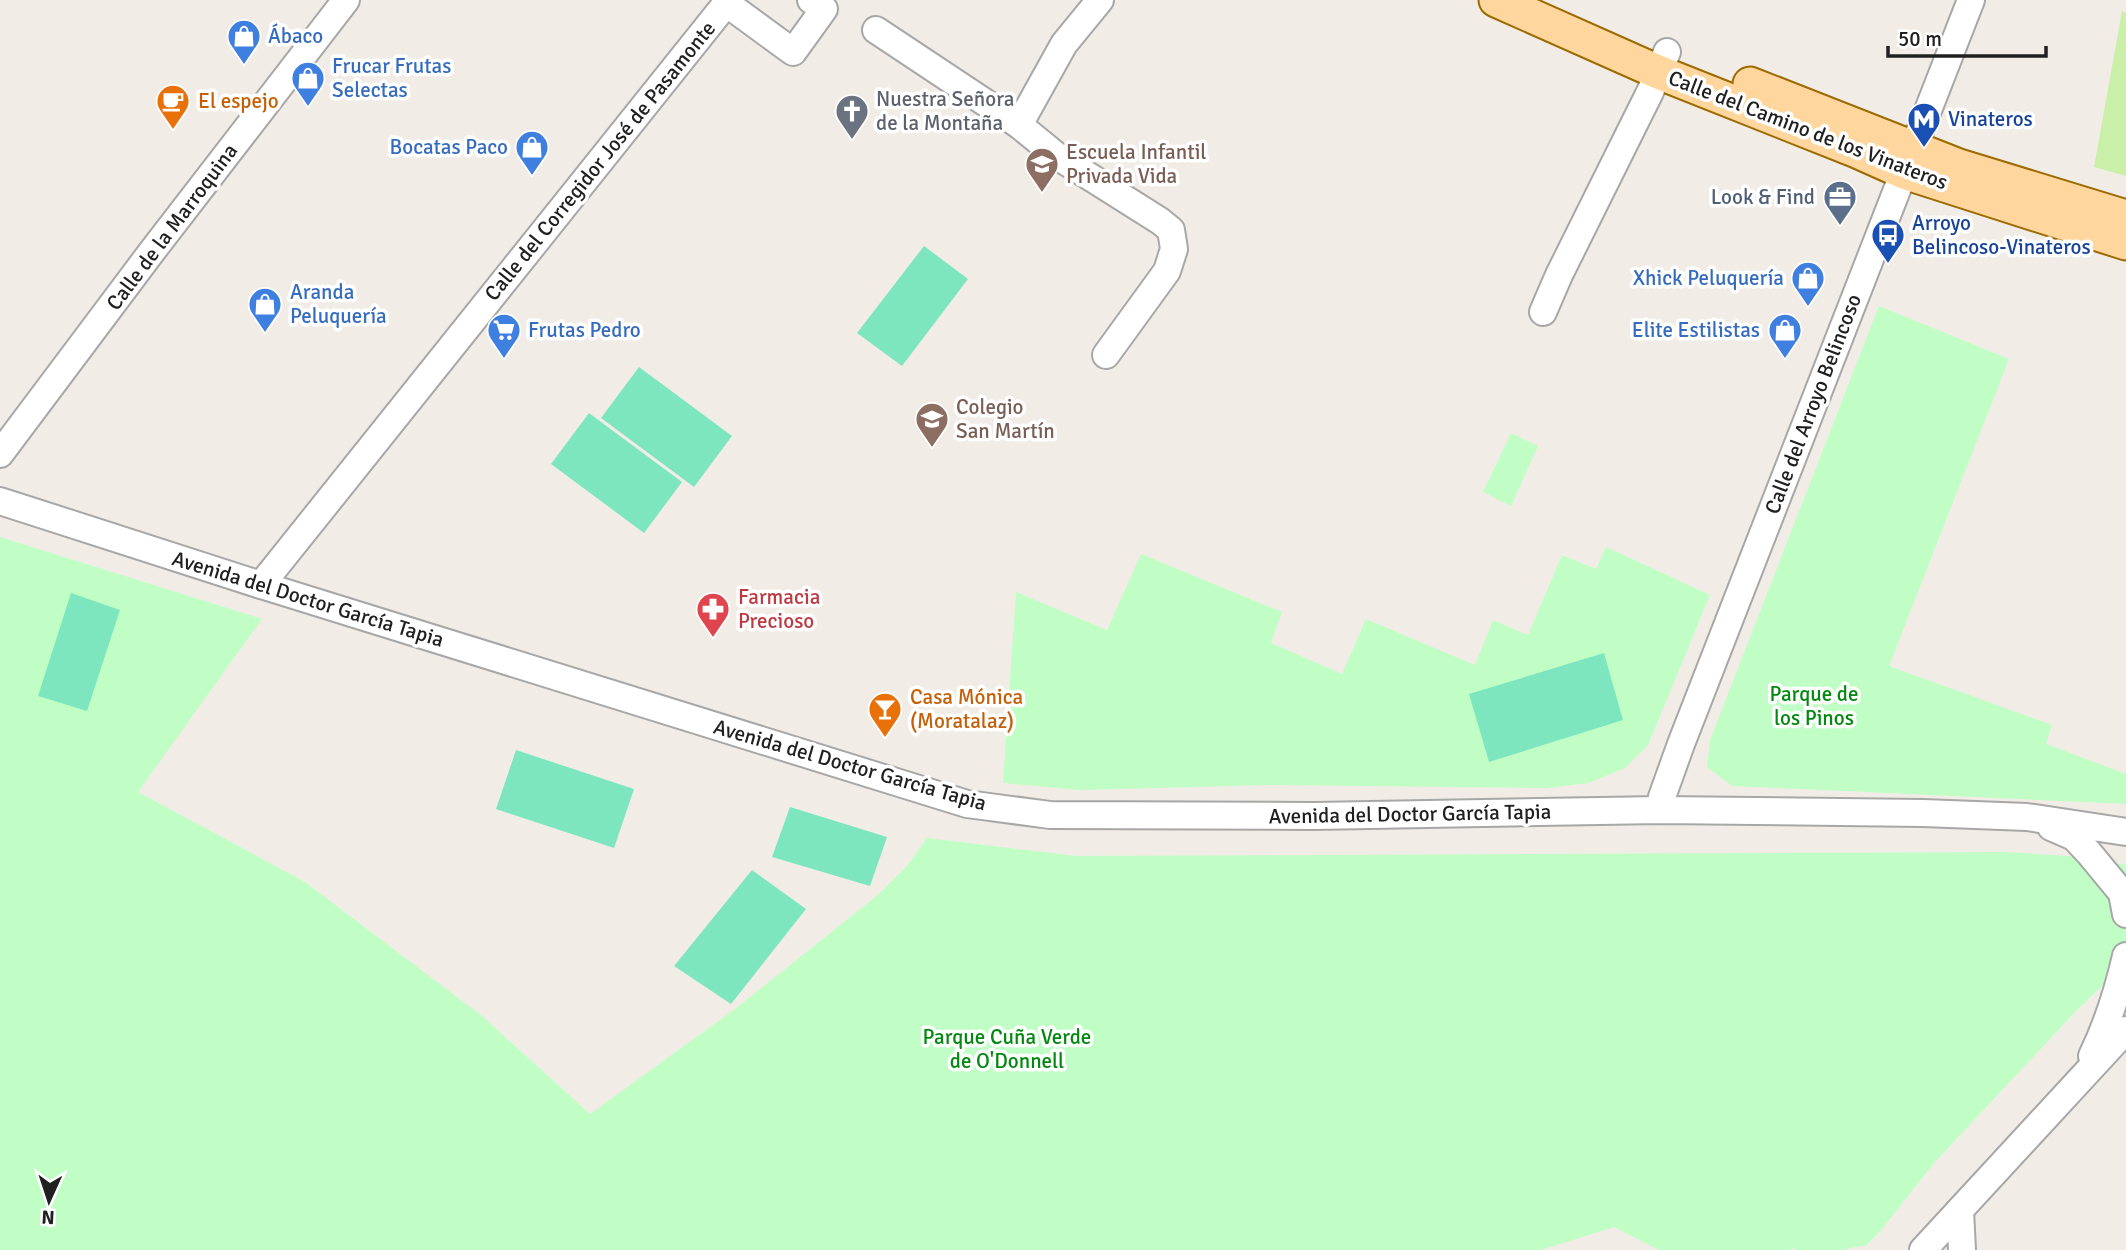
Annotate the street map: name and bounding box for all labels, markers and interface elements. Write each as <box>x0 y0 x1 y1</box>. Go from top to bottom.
scale bar <box>1888 14 2046 58</box>
street label: Calle del Corregidor José de Pasamonte <box>479 16 721 306</box>
shop icon: Ábaco <box>225 17 263 66</box>
place label: Ábaco <box>268 23 323 49</box>
text: 50 m <box>1898 26 1942 52</box>
place label: Frucar Frutas Selectas <box>332 53 451 103</box>
shop icon: Frucar Frutas Selectas <box>289 59 327 108</box>
street label: Calle del Camino de los Vinateros <box>1665 65 1951 195</box>
cafe icon: El espejo <box>154 82 192 131</box>
place label: Nuestra Señora de la Montaña <box>876 86 1014 136</box>
place label: El espejo <box>198 88 279 114</box>
church icon: Nuestra Señora de la Montaña <box>833 92 871 141</box>
metro station icon: Vinateros <box>1905 100 1943 149</box>
place label: Vinateros <box>1948 106 2033 132</box>
shop icon: Bocatas Paco <box>513 128 551 177</box>
place label: Bocatas Paco <box>390 134 508 160</box>
street label: Calle de la Marroquina <box>101 139 243 315</box>
place label: Escuela Infantil Privada Vida <box>1066 139 1207 189</box>
school or university icon: Escuela Infantil Privada Vida <box>1023 145 1061 194</box>
office icon: Look & Find <box>1821 178 1859 227</box>
place label: Look & Find <box>1711 184 1815 210</box>
place label: Arroyo Belincoso-Vinateros <box>1912 210 2091 260</box>
bus stop icon: Arroyo Belincoso-Vinateros <box>1869 216 1907 265</box>
shop icon: Xhick Peluquería <box>1789 259 1827 308</box>
place label: Xhick Peluquería <box>1633 265 1784 291</box>
place label: Aranda Peluquería <box>290 279 387 329</box>
shop icon: Aranda Peluquería <box>246 285 284 334</box>
street label: Calle del Arroyo Belincoso <box>1759 290 1867 518</box>
supermarket icon: Frutas Pedro <box>485 311 523 360</box>
shop icon: Elite Estilistas <box>1766 311 1804 360</box>
place label: Frutas Pedro <box>528 317 641 343</box>
place label: Elite Estilistas <box>1632 317 1760 343</box>
place label: Colegio San Martín <box>956 394 1055 444</box>
school or university icon: Colegio San Martín <box>913 400 951 449</box>
street label: Avenida del Doctor García Tapia <box>169 545 447 653</box>
place label: Farmacia Precioso <box>738 584 820 634</box>
pharmacy icon: Farmacia Precioso <box>694 590 732 639</box>
park label: Parque de los Pinos <box>1770 681 1858 731</box>
place label: Casa Mónica (Moratalaz) <box>910 684 1023 734</box>
bar icon: Casa Mónica (Moratalaz) <box>866 690 904 739</box>
street label: Avenida del Doctor García Tapia <box>711 714 989 816</box>
street label: Avenida del Doctor García Tapia <box>1269 799 1551 829</box>
park label: Parque Cuña Verde de O'Donnell <box>923 1024 1091 1074</box>
north arrow <box>14 1166 84 1236</box>
text: N <box>41 1205 55 1229</box>

